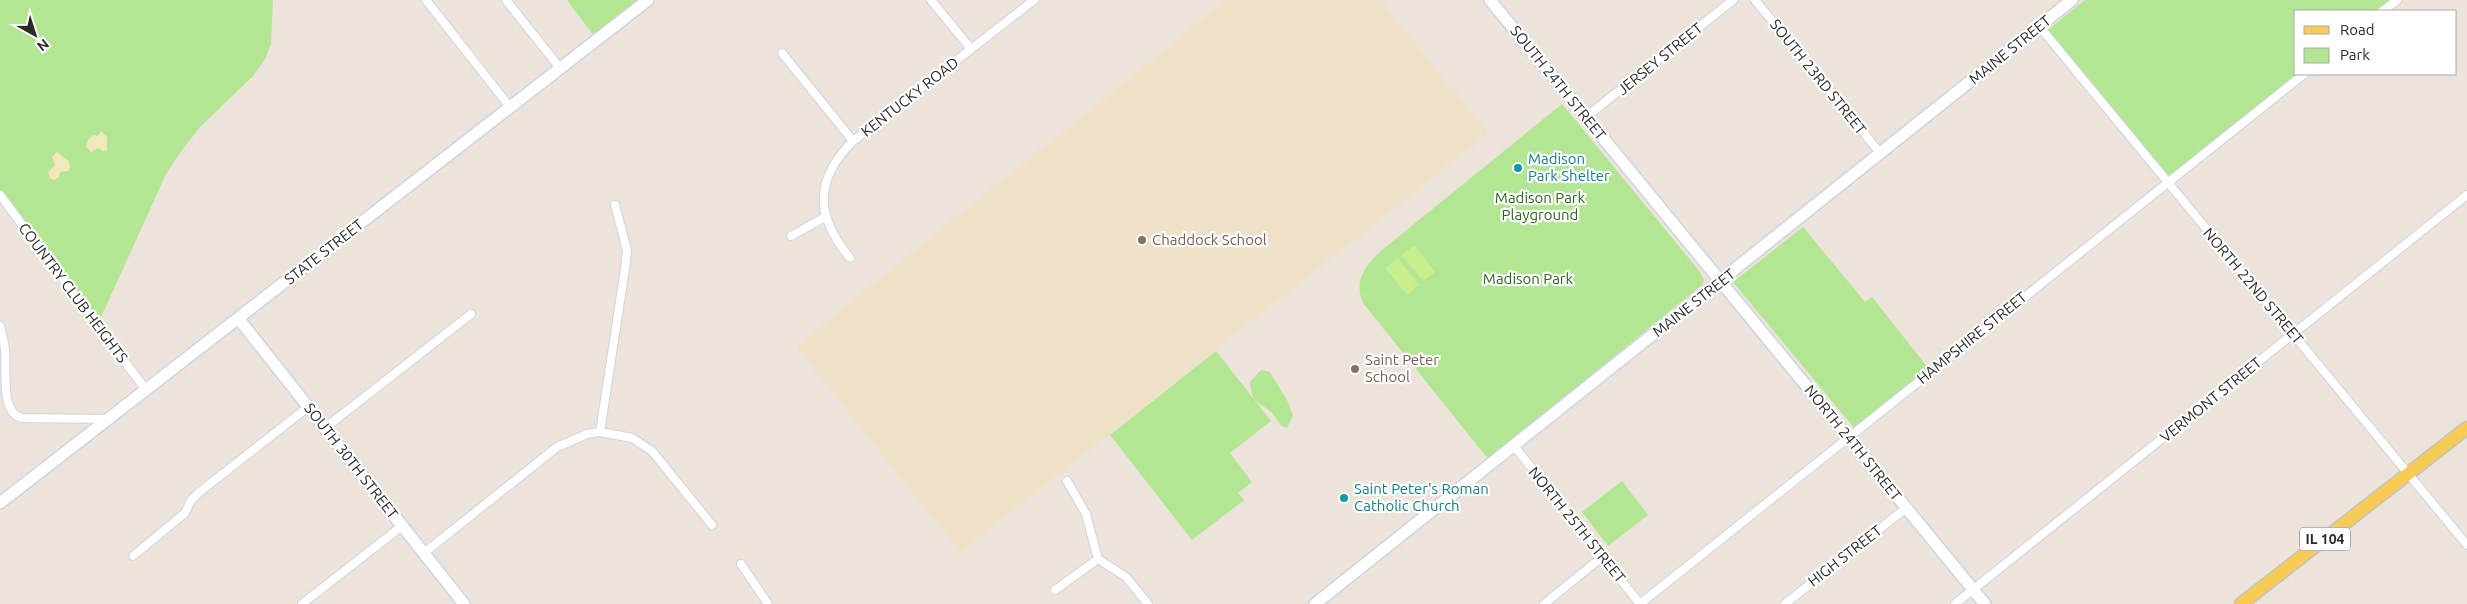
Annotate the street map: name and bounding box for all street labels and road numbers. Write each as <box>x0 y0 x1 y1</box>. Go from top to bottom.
street label: MAINE STREET <box>1966 11 2054 88</box>
street label: SOUTH 23RD STREET <box>1767 16 1870 138</box>
street label: JERSEY STREET <box>1614 19 1706 98</box>
street label: SOUTH 24TH STREET <box>1507 22 1610 144</box>
street label: KENTUCKY ROAD <box>858 53 962 140</box>
street label: STATE STREET <box>281 215 367 288</box>
street label: COUNTRY CLUB HEIGHTS <box>15 219 132 366</box>
street label: NORTH 22ND STREET <box>2200 224 2307 348</box>
street label: MAINE STREET <box>1649 265 1739 340</box>
street label: HAMPSHIRE STREET <box>1913 288 2030 387</box>
street label: VERMONT STREET <box>2157 353 2265 446</box>
street label: NORTH 24TH STREET <box>1802 381 1906 504</box>
street label: SOUTH 30TH STREET <box>301 400 402 522</box>
street label: NORTH 25TH STREET <box>1526 463 1630 586</box>
street label: HIGH STREET <box>1804 521 1885 590</box>
road number: IL 104 <box>2300 528 2350 550</box>

